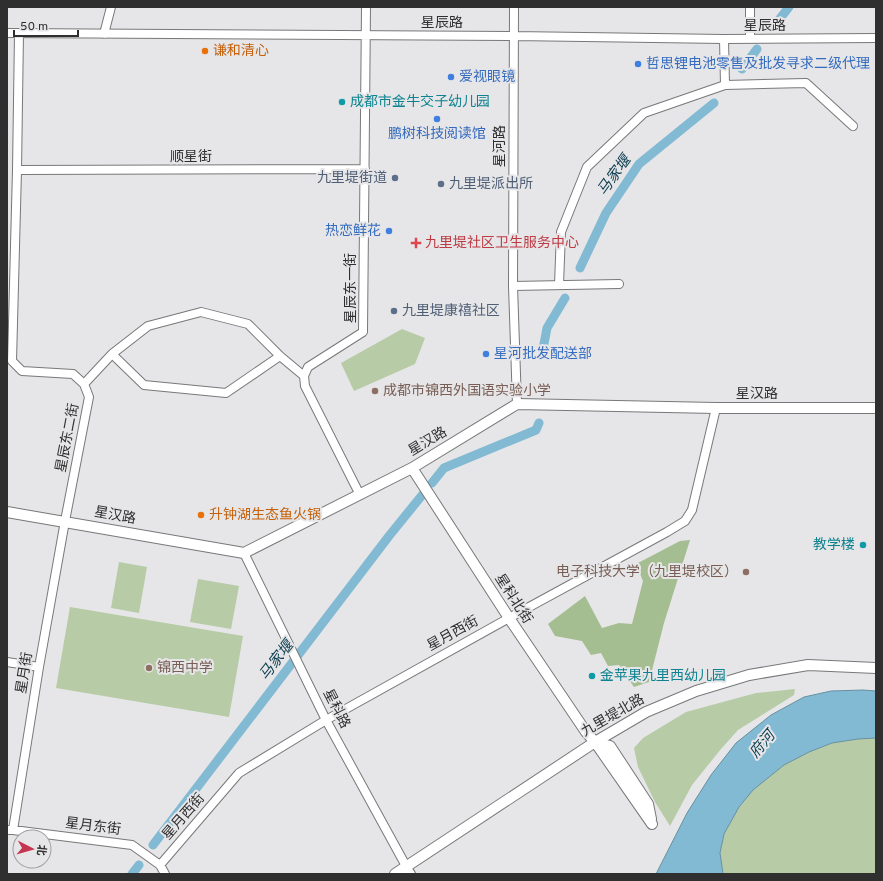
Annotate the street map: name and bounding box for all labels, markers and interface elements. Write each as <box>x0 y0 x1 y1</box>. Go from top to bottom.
scale bar <box>14 12 78 38</box>
street label: 星辰路 <box>421 15 463 32</box>
street label: 星辰路 <box>744 18 786 35</box>
text: 50 m <box>20 19 48 35</box>
place label: 谦和清心 <box>213 43 269 60</box>
marker: 谦和清心 <box>200 46 210 56</box>
place label: 哲思锂电池零售及批发寻求二级代理 <box>646 55 870 73</box>
marker: 哲思锂电池零售及批发寻求二级代理 <box>633 59 643 69</box>
place label: 爱视眼镜 <box>459 69 515 86</box>
marker: 爱视眼镜 <box>446 72 456 82</box>
place label: 成都市金牛交子幼儿园 <box>350 93 490 111</box>
marker: 成都市金牛交子幼儿园 <box>337 97 347 107</box>
marker: 鹏树科技阅读馆 <box>432 114 442 124</box>
place label: 鹏树科技阅读馆 <box>388 125 486 143</box>
street label: 星河路 <box>492 125 509 167</box>
street label: 顺星街 <box>170 149 212 166</box>
water label: 马家堰 <box>594 150 638 200</box>
place label: 九里堤街道 <box>317 170 387 187</box>
marker: 九里堤街道 <box>390 173 400 183</box>
place label: 九里堤派出所 <box>449 176 533 193</box>
marker: 九里堤派出所 <box>436 179 446 189</box>
place label: 热恋鲜花 <box>325 222 381 240</box>
marker: 热恋鲜花 <box>384 226 394 236</box>
place label: 九里堤社区卫生服务中心 <box>425 235 579 252</box>
marker: 九里堤社区卫生服务中心 <box>410 237 422 249</box>
street label: 星辰东一街 <box>343 253 360 323</box>
place label: 九里堤康禧社区 <box>402 303 500 320</box>
marker: 九里堤康禧社区 <box>389 306 399 316</box>
place label: 星河批发配送部 <box>494 345 592 363</box>
marker: 星河批发配送部 <box>481 349 491 359</box>
place label: 成都市锦西外国语实验小学 <box>383 382 551 400</box>
marker: 成都市锦西外国语实验小学 <box>370 386 380 396</box>
street label: 星汉路 <box>736 386 778 403</box>
street label: 星辰东二街 <box>53 402 83 474</box>
street label: 星汉路 <box>406 424 450 460</box>
street label: 星汉路 <box>93 504 137 528</box>
place label: 升钟湖生态鱼火锅 <box>209 506 321 524</box>
marker: 升钟湖生态鱼火锅 <box>196 510 206 520</box>
place label: 教学楼 <box>813 537 855 554</box>
marker: 教学楼 <box>858 540 868 550</box>
place label: 电子科技大学（九里堤校区） <box>556 563 738 581</box>
marker: 电子科技大学（九里堤校区） <box>741 567 751 577</box>
street label: 星科北街 <box>491 570 536 627</box>
street label: 星月西街 <box>424 613 482 655</box>
water label: 马家堰 <box>256 635 300 685</box>
street label: 星月街 <box>13 651 37 695</box>
place label: 锦西中学 <box>157 660 213 677</box>
marker: 锦西中学 <box>144 663 154 673</box>
place label: 金苹果九里西幼儿园 <box>600 668 726 685</box>
marker: 金苹果九里西幼儿园 <box>587 671 597 681</box>
street label: 星科路 <box>319 686 353 732</box>
street label: 九里堤北路 <box>578 690 648 741</box>
water label: 府河 <box>746 725 782 763</box>
street label: 星月西街 <box>159 790 209 844</box>
street label: 星月东街 <box>64 815 122 839</box>
north arrow <box>12 829 52 869</box>
text: 北 <box>33 844 48 856</box>

